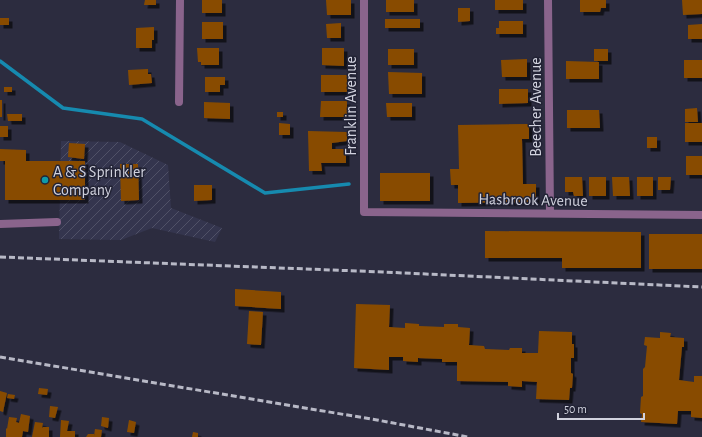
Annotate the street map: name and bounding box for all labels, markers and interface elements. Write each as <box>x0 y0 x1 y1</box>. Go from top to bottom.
street label: Franklin Avenue <box>343 56 359 156</box>
street label: Beecher Avenue <box>528 57 544 157</box>
place label: A & S Sprinkler Company <box>53 164 146 199</box>
marker: A & S Sprinkler Company <box>40 175 50 185</box>
street label: Hasbrook Avenue <box>478 191 588 209</box>
scale bar <box>558 395 644 421</box>
text: 50 m <box>564 403 587 415</box>

